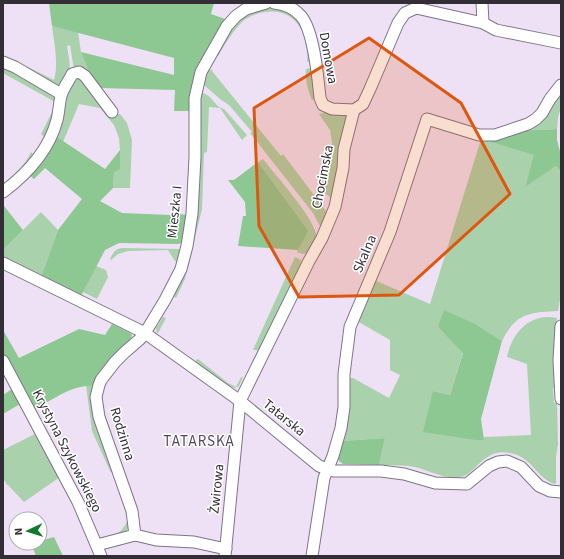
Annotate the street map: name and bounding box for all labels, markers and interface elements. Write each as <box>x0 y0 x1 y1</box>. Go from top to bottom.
street label: Domowa <box>314 30 342 86</box>
street label: Chocimska <box>307 144 339 210</box>
street label: Mieszka I <box>162 185 188 239</box>
street label: Skalna <box>348 232 382 276</box>
street label: Krystyna Szykowskiego <box>27 386 107 516</box>
street label: Tatarska <box>259 395 309 441</box>
street label: Rodzinna <box>104 405 140 463</box>
district label: TATARSKA <box>163 431 235 452</box>
street label: Żwirowa <box>204 463 230 515</box>
north arrow <box>8 511 48 551</box>
text: N <box>11 527 26 536</box>

